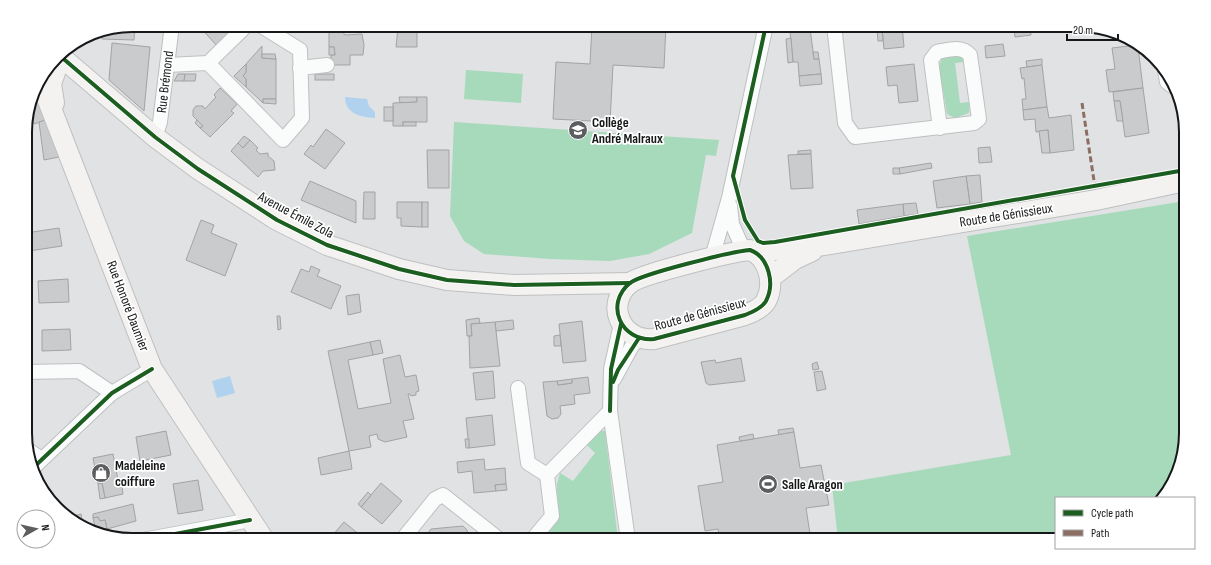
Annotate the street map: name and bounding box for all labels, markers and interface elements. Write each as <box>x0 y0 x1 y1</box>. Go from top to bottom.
scale bar <box>1067 16 1118 42</box>
text: 20 m <box>1073 23 1093 38</box>
street label: Rue Brémond <box>153 50 177 114</box>
place label: Collège André Malraux <box>591 114 663 147</box>
school or university icon: Collège André Malraux <box>567 119 589 141</box>
street label: Avenue Émile Zola <box>254 187 337 242</box>
street label: Route de Génissieux <box>958 199 1055 231</box>
street label: Rue Honoré Daumier <box>103 258 153 354</box>
street label: Route de Génissieux <box>652 293 748 334</box>
place label: Madeleine coiffure <box>115 457 166 490</box>
shop icon: Madeleine coiffure <box>90 462 112 484</box>
sports icon: Salle Aragon <box>757 473 779 495</box>
place label: Salle Aragon <box>782 476 843 493</box>
legend <box>1055 497 1195 549</box>
text: Cycle path <box>1091 506 1133 521</box>
north arrow <box>16 509 56 549</box>
text: N <box>39 524 52 532</box>
text: Path <box>1091 526 1109 541</box>

